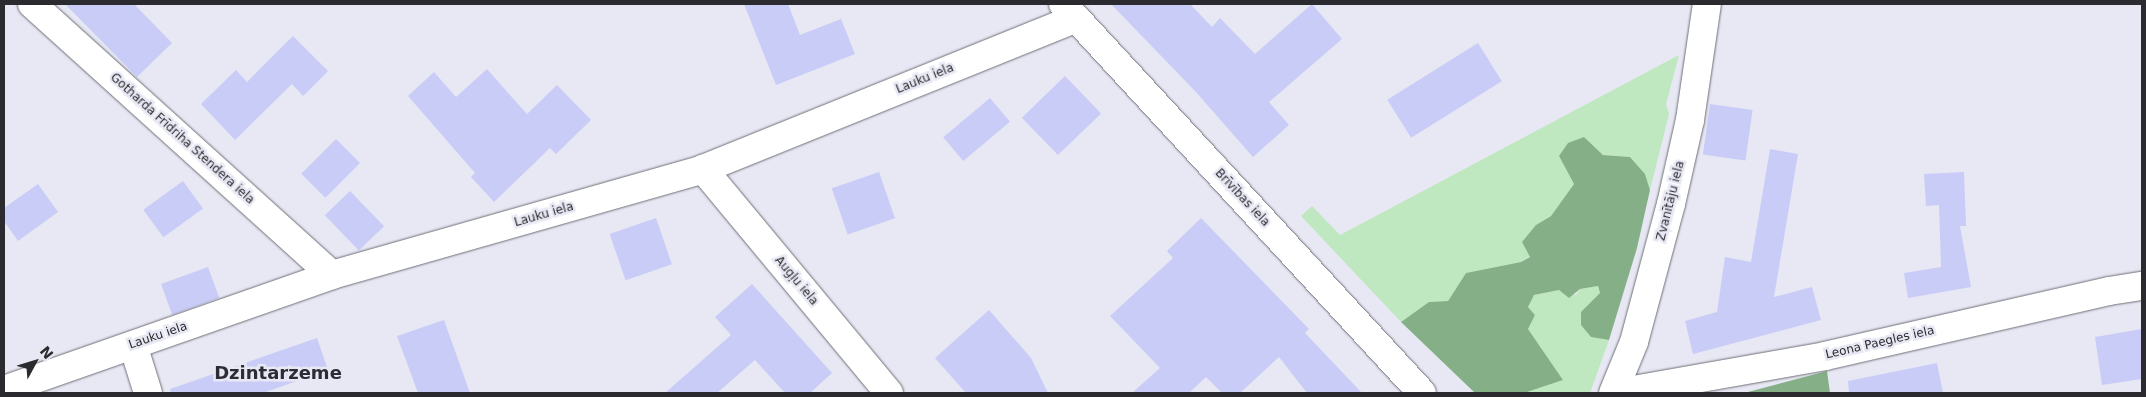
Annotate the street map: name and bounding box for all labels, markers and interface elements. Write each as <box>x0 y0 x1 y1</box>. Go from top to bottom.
street label: Lauku iela <box>894 61 956 97</box>
street label: Gotharda Frīdriha Stendera iela <box>107 71 257 207</box>
street label: Zvanītāju iela <box>1654 160 1688 242</box>
street label: Brīvības iela <box>1212 166 1272 230</box>
street label: Lauku iela <box>513 200 575 230</box>
street label: Augļu iela <box>771 254 821 308</box>
street label: Lauku iela <box>127 319 189 353</box>
street label: Leona Paegles iela <box>1824 323 1936 363</box>
north arrow <box>10 337 60 387</box>
text: N <box>37 343 57 362</box>
district label: Dzintarzeme <box>214 362 342 384</box>

